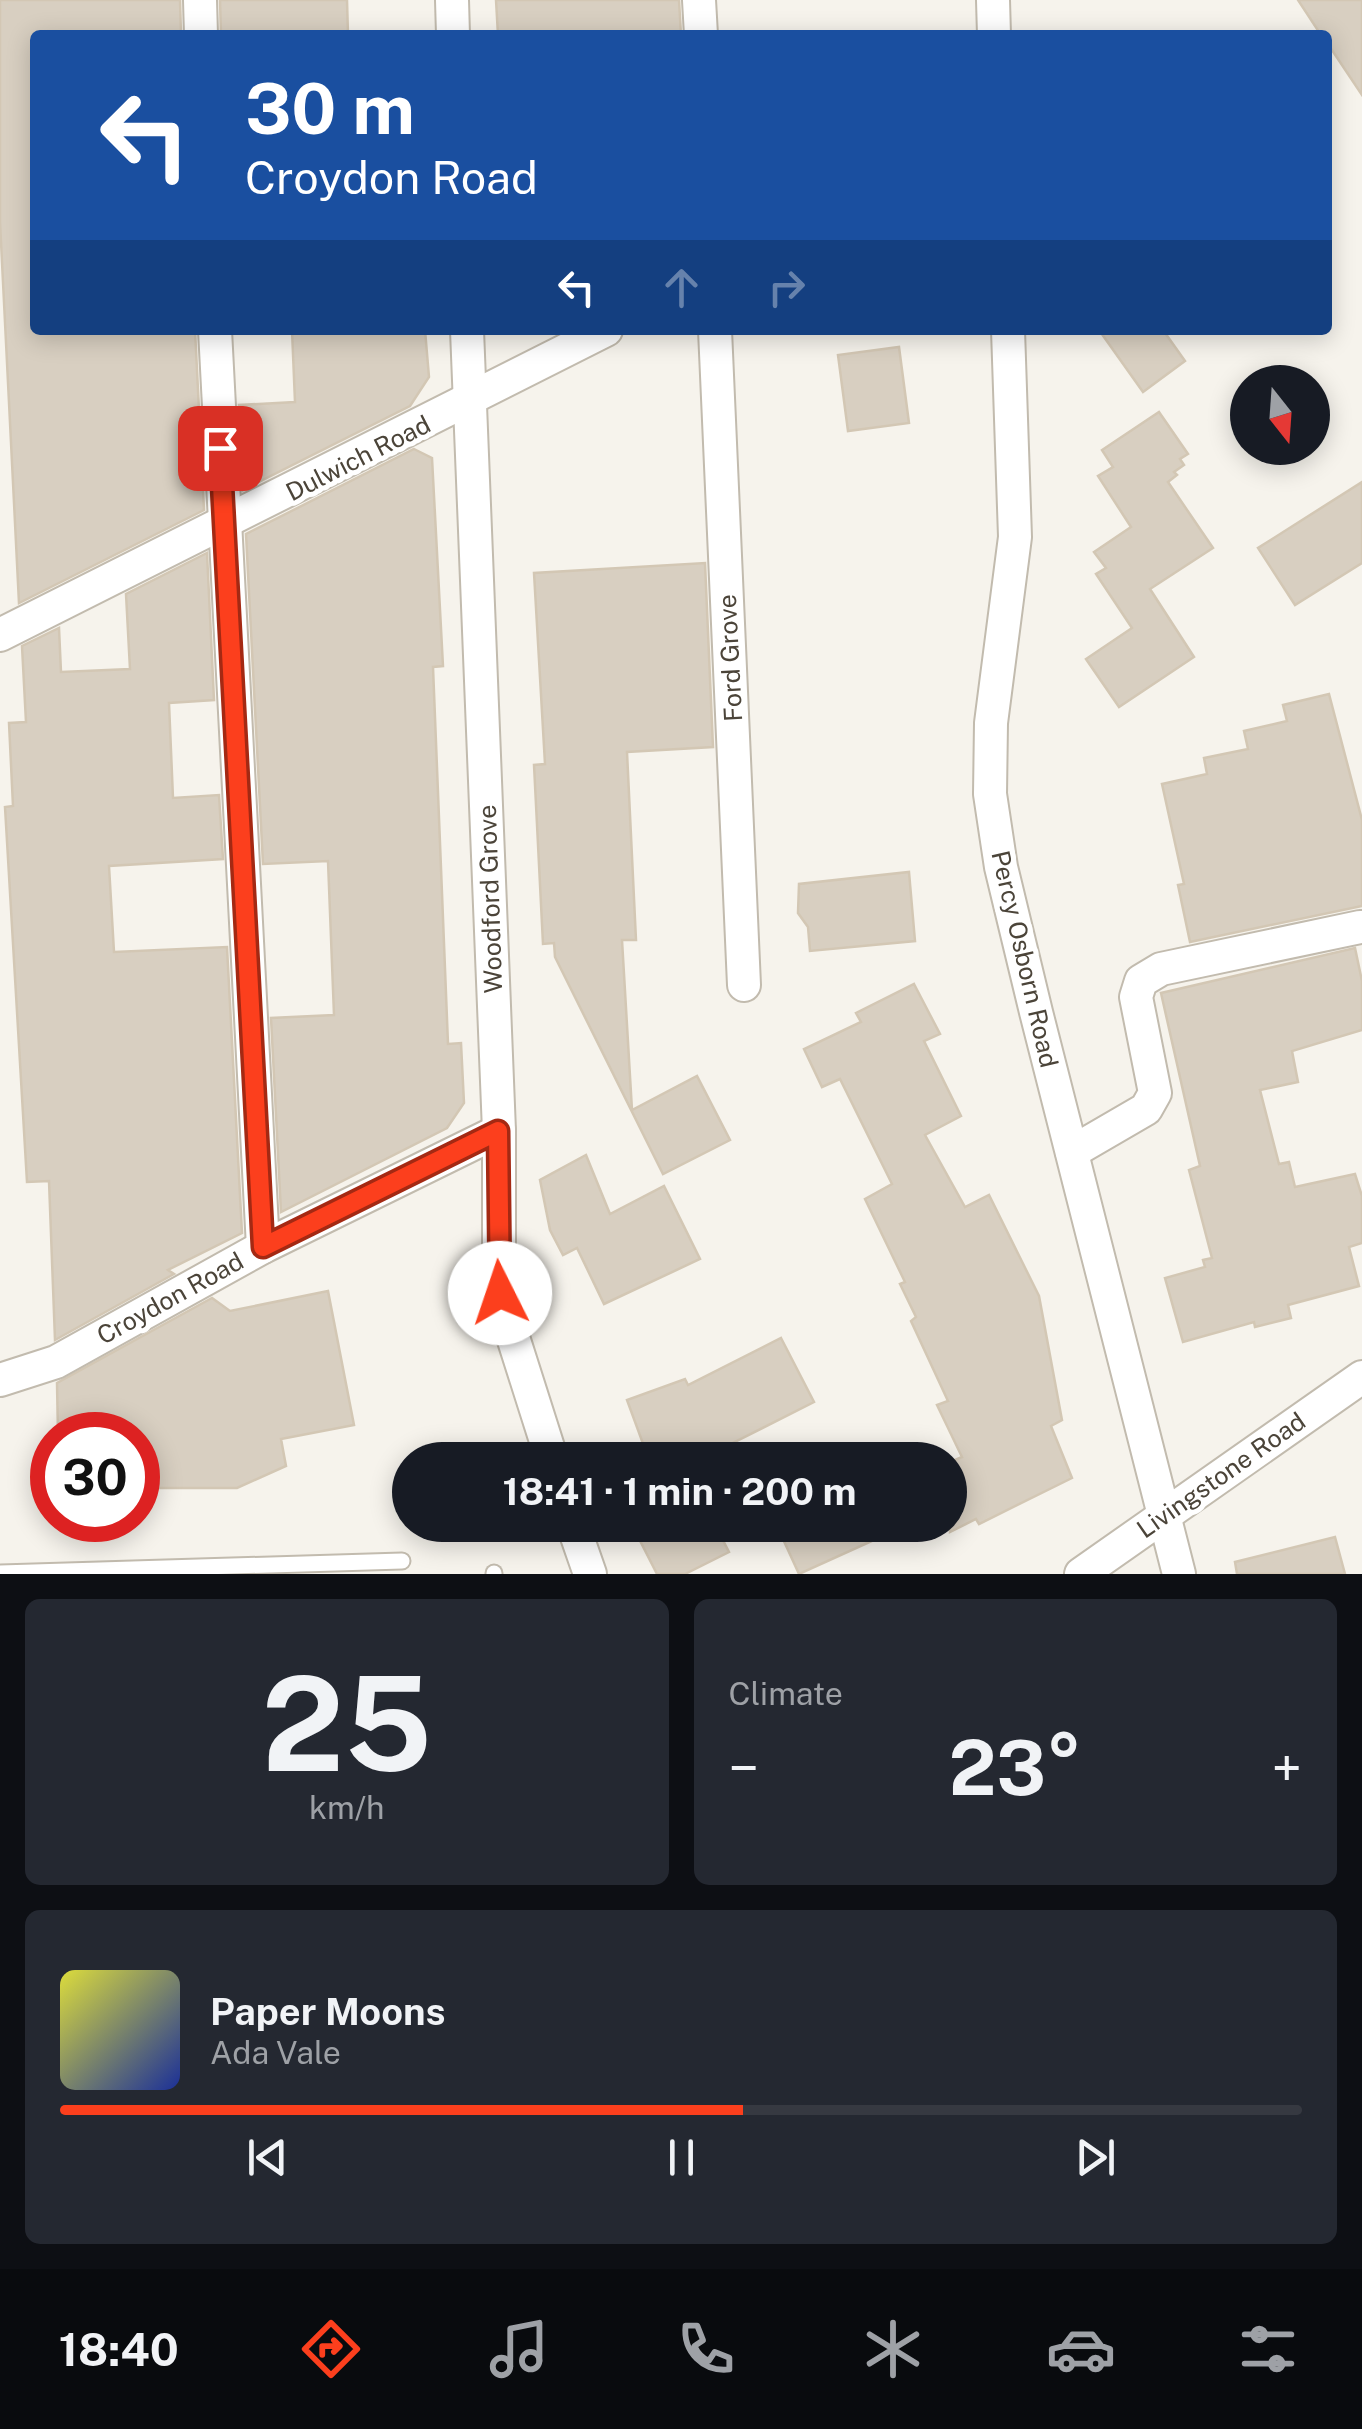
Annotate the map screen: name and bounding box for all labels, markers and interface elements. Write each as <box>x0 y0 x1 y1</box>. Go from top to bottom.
text: 30 m <box>245 67 415 150</box>
icon: left <box>80 70 210 200</box>
text: Croydon Road <box>245 151 538 204</box>
icon: left <box>549 260 604 315</box>
icon: ahead <box>654 260 709 315</box>
icon: right <box>759 260 814 315</box>
north arrow <box>1230 365 1330 465</box>
map controls <box>1230 365 1330 465</box>
pin <box>178 406 263 491</box>
street label: Dulwich Road <box>281 409 435 507</box>
icon: arrive <box>193 421 248 476</box>
street label: Ford Grove <box>712 594 748 722</box>
street label: Woodford Grove <box>472 804 508 994</box>
street label: Percy Osborn Road <box>985 848 1065 1070</box>
position arrow <box>448 1241 552 1345</box>
street label: Croydon Road <box>92 1245 248 1351</box>
street label: Livingstone Road <box>1131 1406 1311 1544</box>
speed limit sign: 30 <box>30 1412 160 1542</box>
text: 18:41 · 1 min · 200 m <box>502 1469 857 1514</box>
text: 25 <box>262 1648 432 1800</box>
text: Climate <box>729 1675 843 1712</box>
text: 23° <box>949 1724 1082 1812</box>
text: − <box>729 1736 759 1800</box>
text: + <box>1272 1736 1302 1800</box>
text: km/h <box>309 1789 384 1826</box>
text: Paper Moons <box>210 1989 445 2034</box>
text: Ada Vale <box>210 2034 341 2071</box>
icon: previous <box>240 2130 295 2185</box>
icon: pause <box>654 2130 709 2185</box>
icon: next <box>1068 2130 1123 2185</box>
icon: directions <box>296 2314 366 2384</box>
icon: music <box>484 2314 554 2384</box>
icon: phone <box>671 2314 741 2384</box>
icon: climate <box>858 2314 928 2384</box>
icon: car <box>1046 2314 1116 2384</box>
icon: filters <box>1233 2314 1303 2384</box>
text: 18:40 <box>59 2323 179 2376</box>

